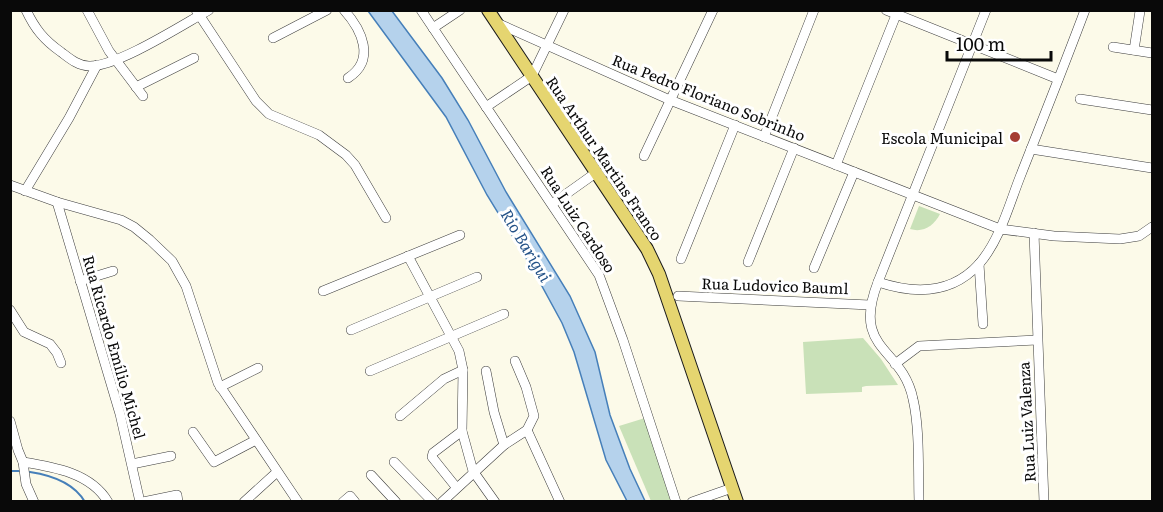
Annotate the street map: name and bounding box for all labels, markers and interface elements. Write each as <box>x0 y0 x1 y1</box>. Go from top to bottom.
scale bar <box>947 24 1050 62</box>
text: 100 m <box>956 30 1005 57</box>
street label: Rua Pedro Floriano Sobrinho <box>609 48 809 146</box>
street label: Rua Arthur Martins Franco <box>541 71 669 245</box>
place label: Escola Municipal <box>881 126 1003 149</box>
marker: Escola Municipal <box>1008 130 1022 144</box>
street label: Rua Luiz Cardoso <box>536 161 622 277</box>
water label: Rio Barigui <box>496 204 558 286</box>
street label: Rua Ricardo Emílio Michel <box>78 252 152 442</box>
street label: Rua Ludovico Bauml <box>701 271 849 299</box>
street label: Rua Luiz Valenza <box>1011 360 1041 483</box>

